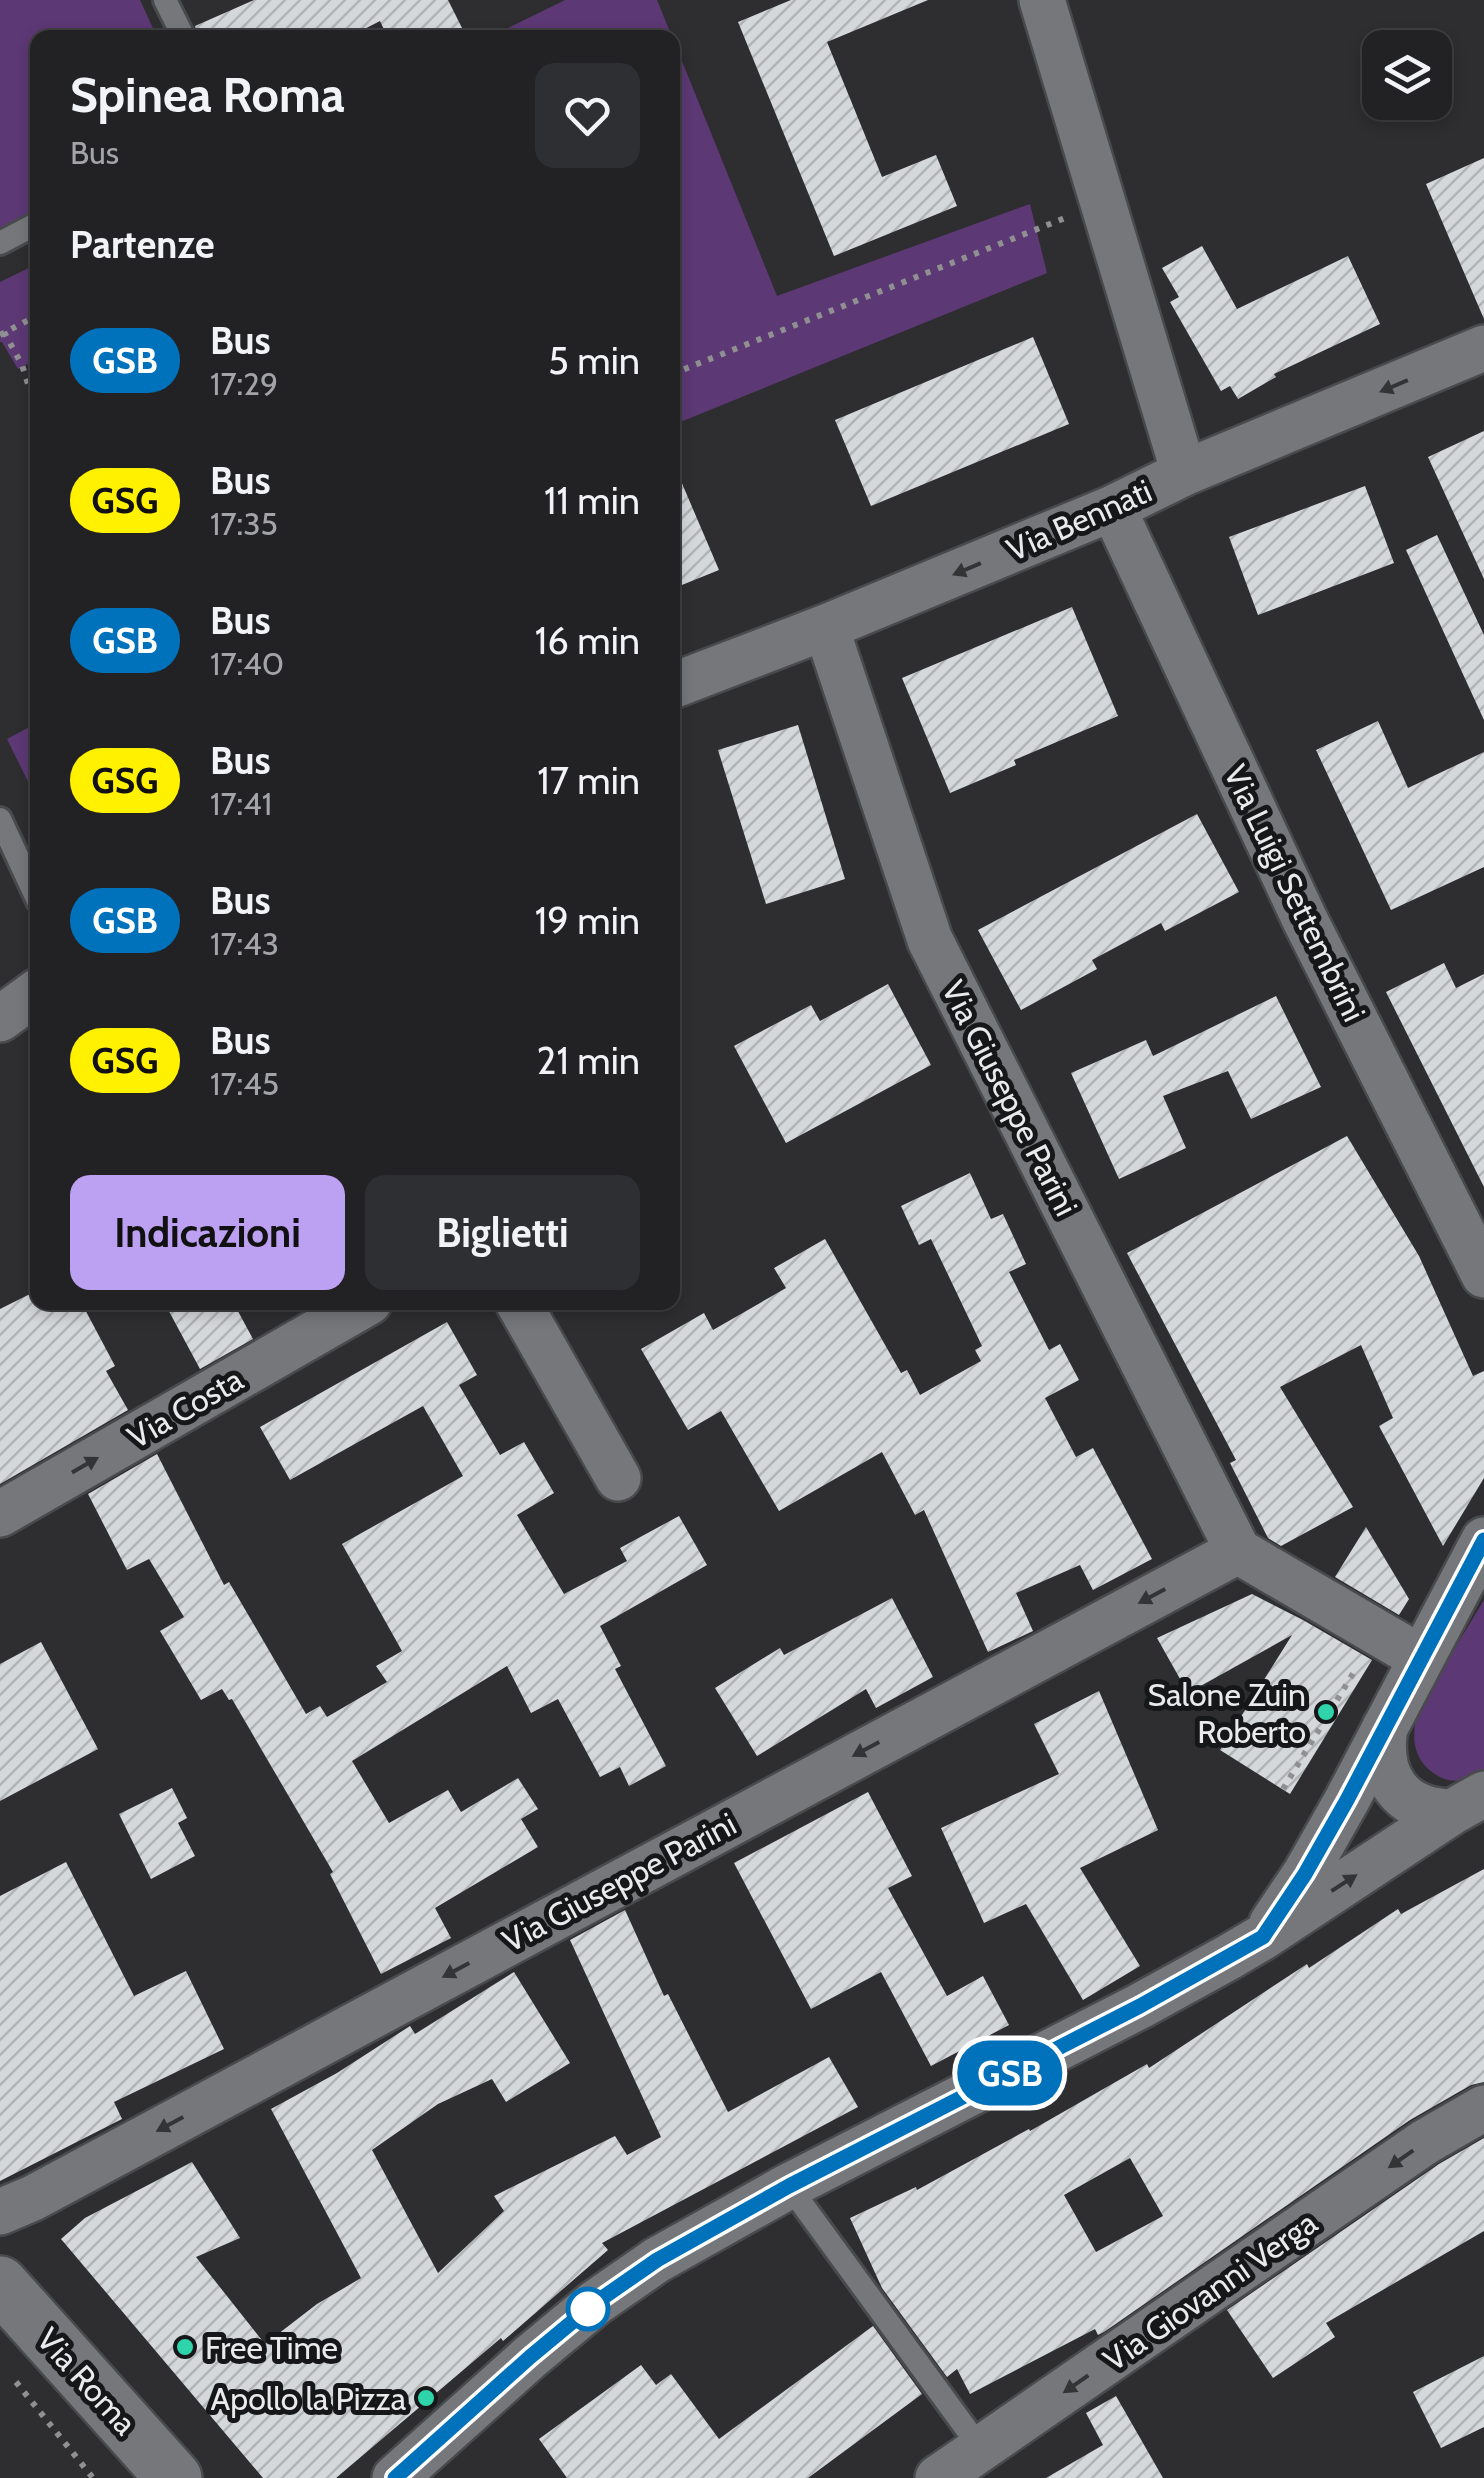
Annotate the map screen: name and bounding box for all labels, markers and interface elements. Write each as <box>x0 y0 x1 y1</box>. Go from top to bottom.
map controls <box>1362 30 1452 120</box>
button: layers <box>1362 30 1452 120</box>
button: heart <box>535 63 640 168</box>
text: Spinea Roma <box>70 66 345 124</box>
text: Bus <box>70 133 119 172</box>
text: Partenze <box>70 221 214 268</box>
text: Bus <box>210 317 271 364</box>
text: 5 min <box>548 337 640 384</box>
text: GSB <box>92 339 158 382</box>
text: 17:29 <box>210 364 278 403</box>
one-way arrow <box>1379 378 1409 394</box>
text: Bus <box>210 457 271 504</box>
street label: Via Bennati <box>1001 471 1157 569</box>
text: 11 min <box>544 477 640 524</box>
text: GSG <box>92 479 158 522</box>
text: 17:35 <box>210 504 278 543</box>
one-way arrow <box>951 561 981 577</box>
text: Bus <box>210 597 271 644</box>
text: 16 min <box>535 617 640 664</box>
text: GSB <box>92 619 158 662</box>
text: 17:40 <box>210 644 284 683</box>
text: Bus <box>210 737 271 784</box>
text: 17 min <box>537 757 640 804</box>
street label: Via Luigi Settembrini <box>1216 758 1374 1028</box>
text: GSG <box>92 759 158 802</box>
text: 17:41 <box>210 784 272 823</box>
text: Bus <box>210 877 271 924</box>
text: 19 min <box>535 897 640 944</box>
text: GSB <box>92 899 158 942</box>
text: 17:43 <box>210 924 279 963</box>
street label: Via Giuseppe Parini <box>934 974 1086 1222</box>
text: Bus <box>210 1017 271 1064</box>
text: 21 min <box>537 1037 640 1084</box>
text: GSG <box>92 1039 158 1082</box>
text: 17:45 <box>210 1064 279 1103</box>
button: Indicazioni <box>70 1175 345 1290</box>
button: Biglietti <box>365 1175 640 1290</box>
street label: Via Costa <box>120 1359 250 1457</box>
one-way arrow <box>70 1457 99 1474</box>
one-way arrow <box>1138 1588 1167 1605</box>
place label: Salone Zuin Roberto <box>1148 1675 1306 1751</box>
marker: Salone Zuin Roberto <box>1315 1701 1337 1723</box>
one-way arrow <box>851 1741 880 1758</box>
street label: Via Giuseppe Parini <box>496 1804 742 1960</box>
one-way arrow <box>1331 1874 1358 1893</box>
one-way arrow <box>442 1961 471 1978</box>
line badge: GSB <box>952 2040 1068 2106</box>
text: GSB <box>977 2052 1043 2095</box>
one-way arrow <box>156 2115 184 2132</box>
one-way arrow <box>1387 2149 1414 2168</box>
street label: Via Giovanni Verga <box>1096 2203 1325 2379</box>
unlabelled marker <box>567 2288 609 2330</box>
street label: Via Roma <box>29 2320 145 2443</box>
place label: Free Time <box>205 2328 338 2367</box>
marker: Free Time <box>174 2336 196 2358</box>
one-way arrow <box>1063 2374 1089 2393</box>
place label: Apollo la Pizza <box>211 2379 407 2418</box>
marker: Apollo la Pizza <box>415 2387 437 2409</box>

